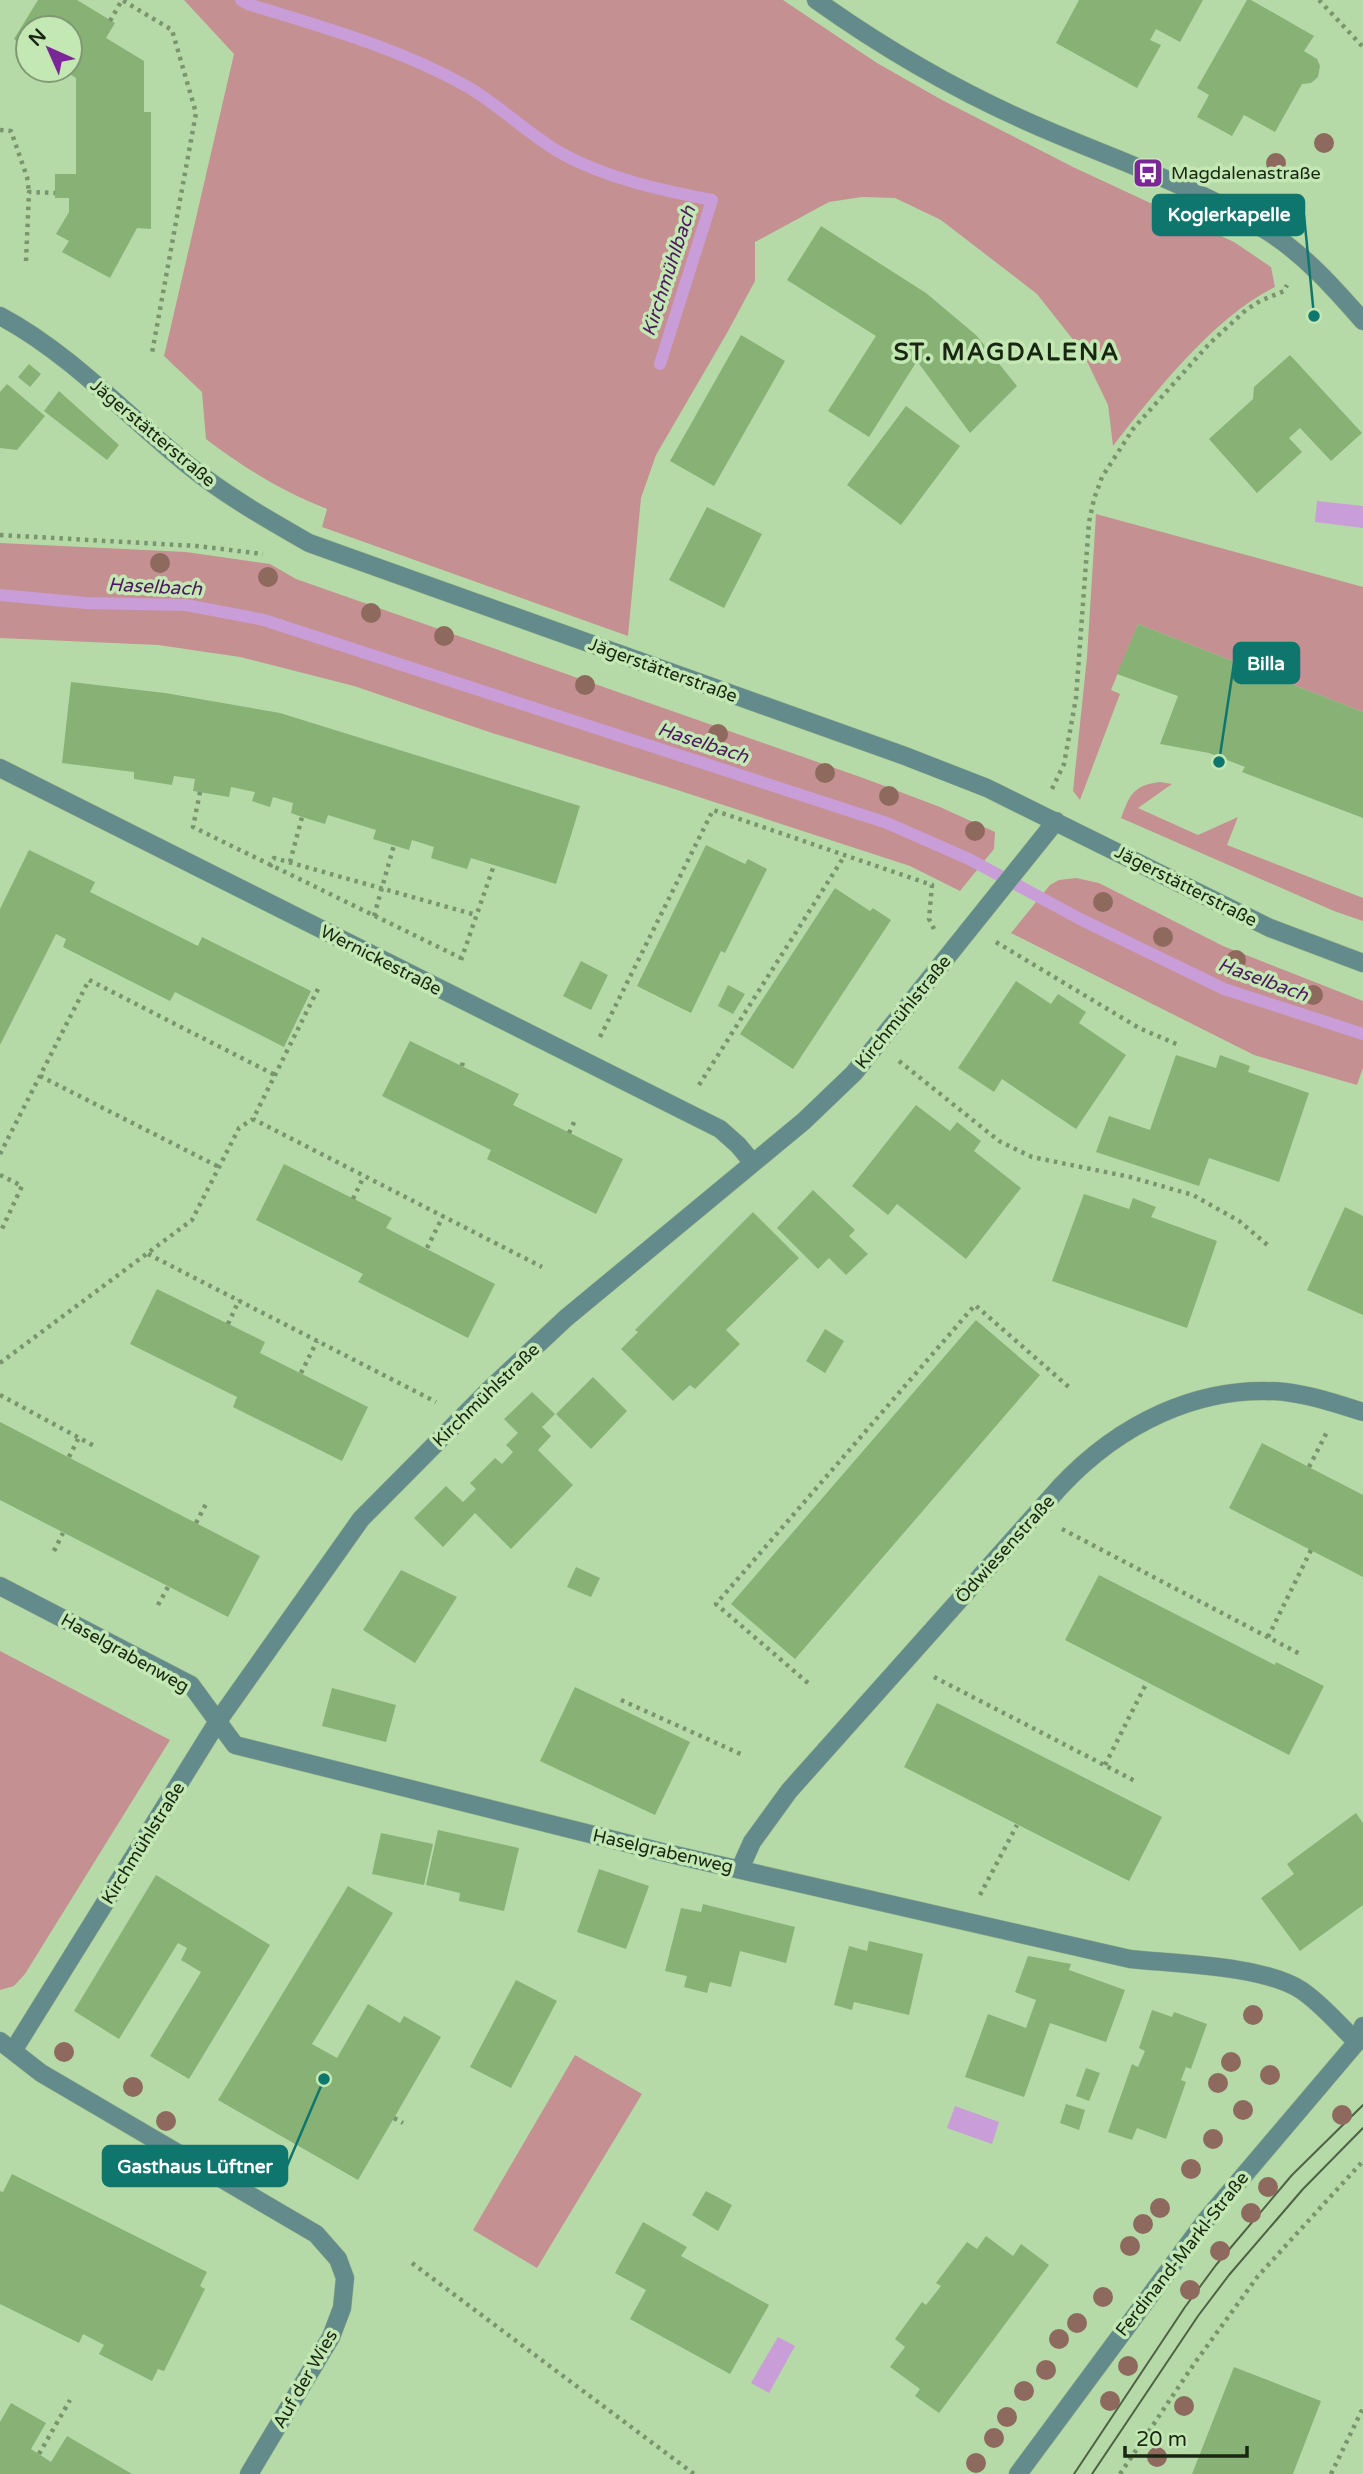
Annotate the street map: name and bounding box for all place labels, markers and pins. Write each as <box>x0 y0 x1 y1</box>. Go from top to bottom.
bus stop icon: Magdalenastraße <box>1131 156 1165 190</box>
place label: Magdalenastraße <box>1171 162 1321 184</box>
callout: Koglerkapelle <box>1153 195 1304 235</box>
callout: Billa <box>1234 643 1299 683</box>
callout: Gasthaus Lüftner <box>103 2146 287 2186</box>

